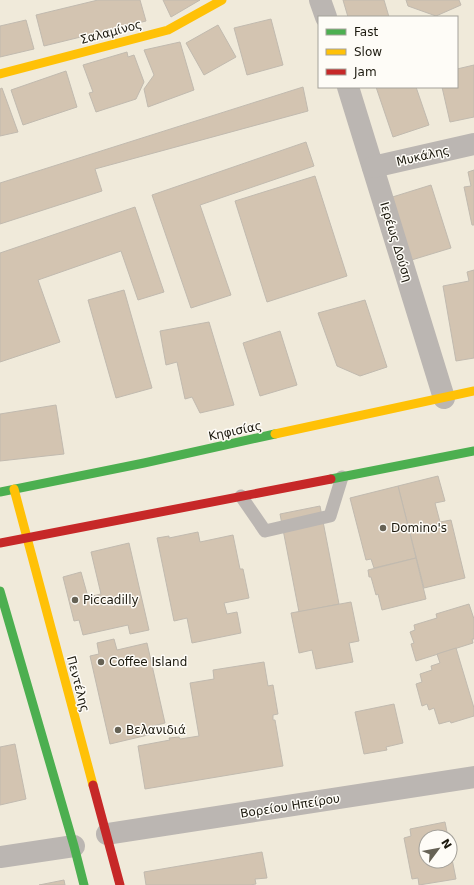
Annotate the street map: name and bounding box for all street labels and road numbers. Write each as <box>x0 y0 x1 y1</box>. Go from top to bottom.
street label: Σαλαμίνος <box>79 17 143 47</box>
street label: Μυκάλης <box>395 143 451 169</box>
street label: Ιερέως Δούση <box>377 200 415 284</box>
street label: Κηφισίας <box>207 419 263 443</box>
street label: Πεντέλης <box>64 654 92 714</box>
street label: Βορείου Ηπείρου <box>239 791 341 821</box>

